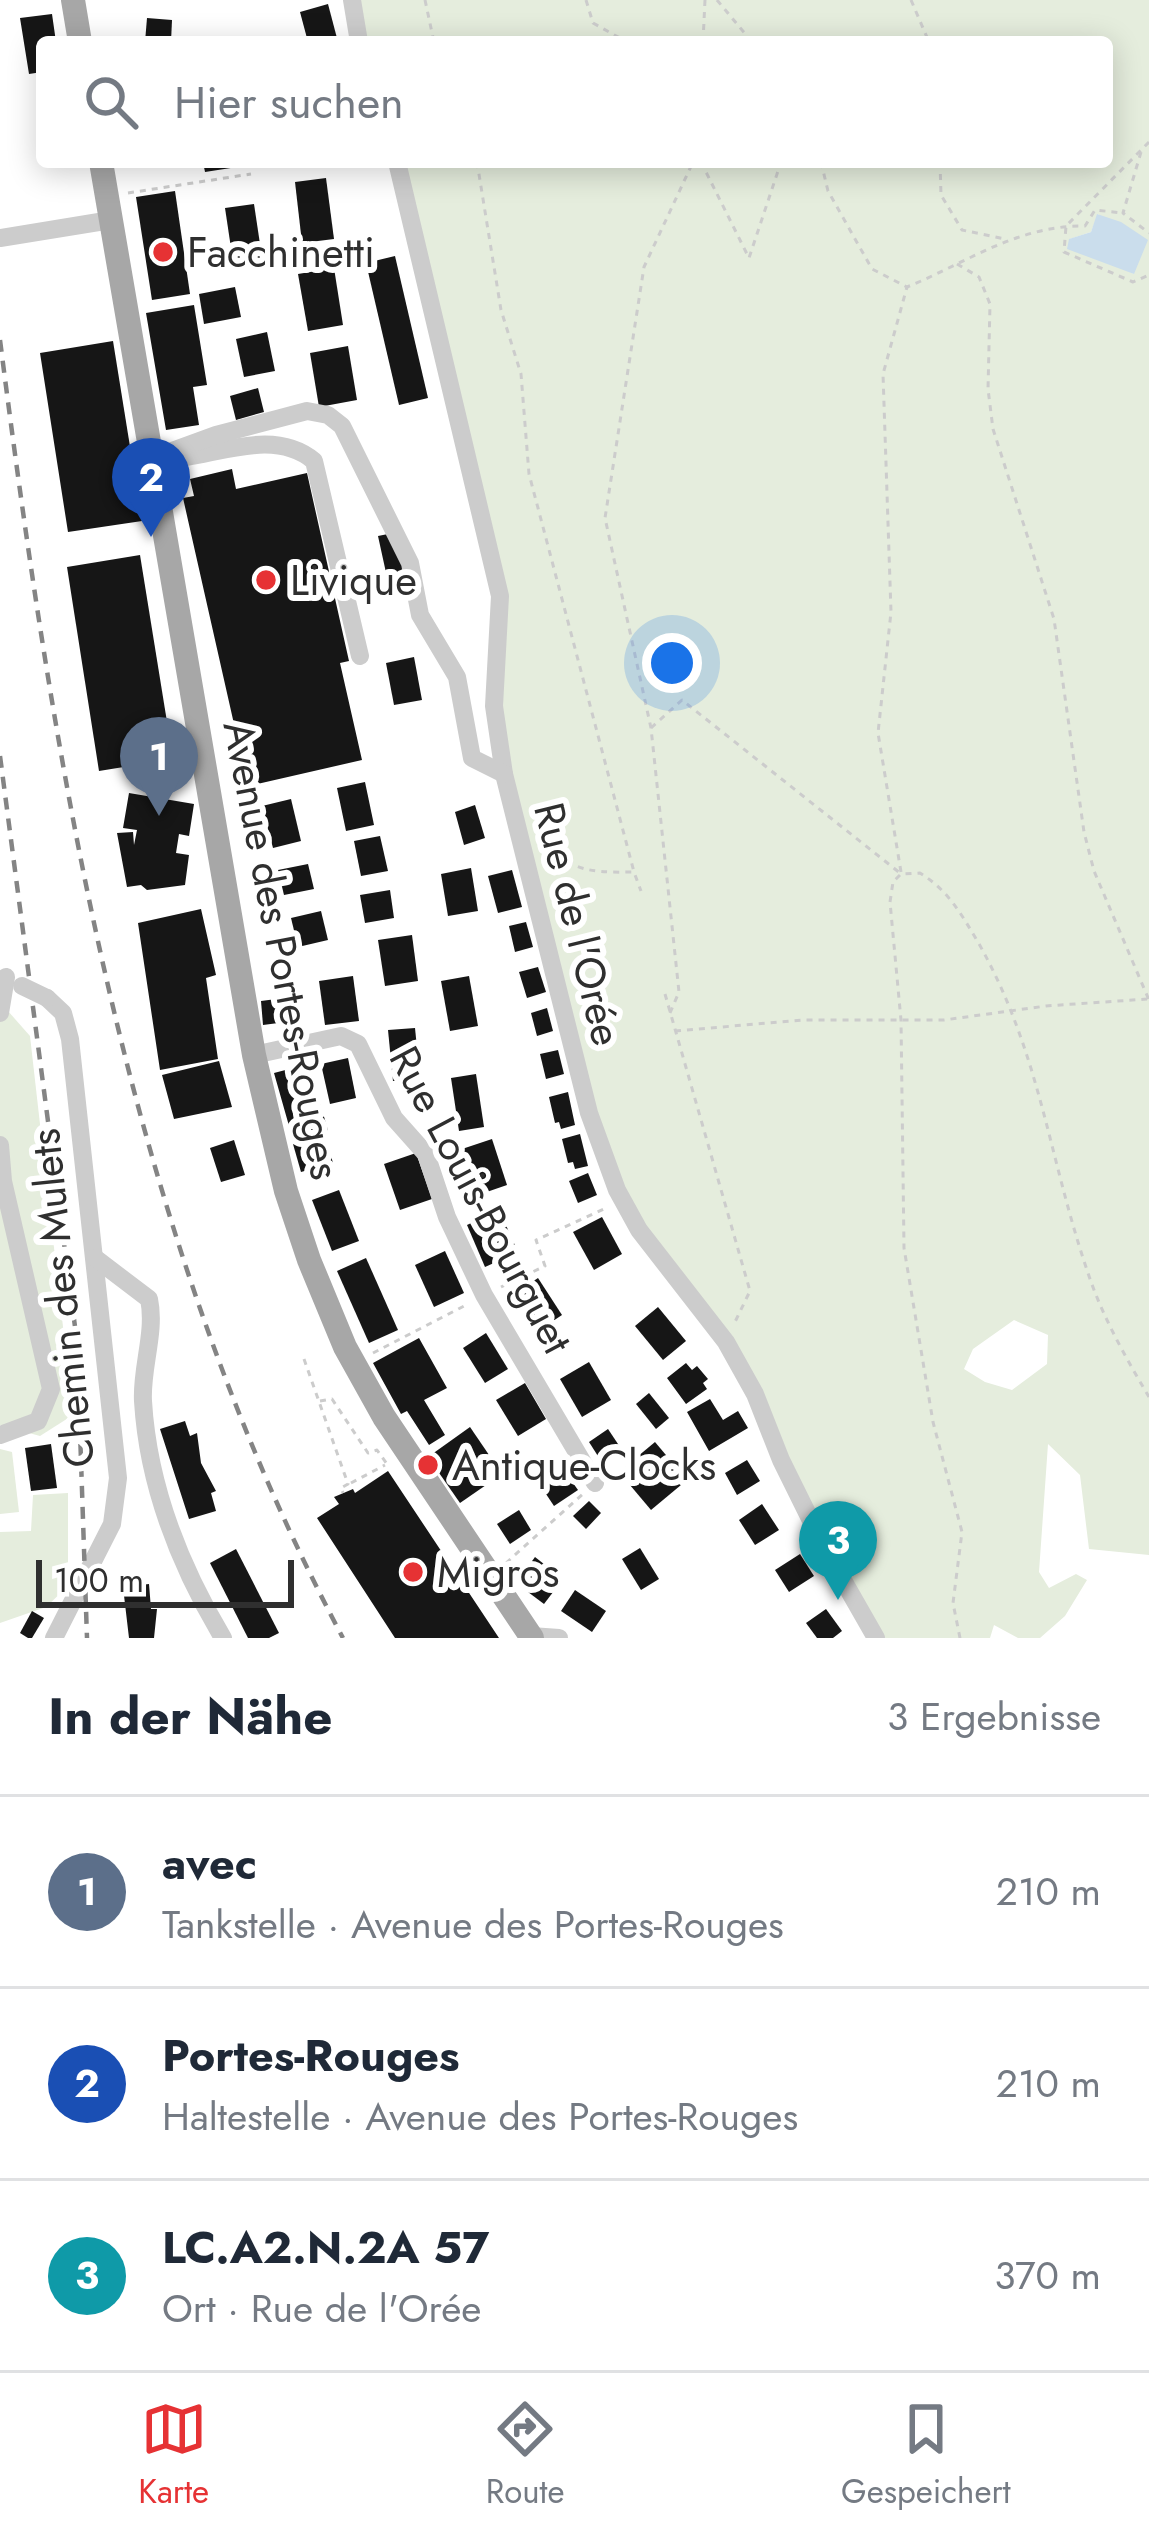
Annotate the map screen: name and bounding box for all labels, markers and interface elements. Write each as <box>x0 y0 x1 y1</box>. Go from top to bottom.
search box <box>36 36 1113 168</box>
icon: search <box>78 69 144 135</box>
text: Hier suchen <box>174 70 404 135</box>
place label: Facchinetti <box>187 222 375 283</box>
marker: Facchinetti <box>150 239 176 265</box>
pin: 2 <box>112 438 190 537</box>
place label: Livique <box>290 550 417 611</box>
marker: Livique <box>253 567 279 593</box>
your location <box>642 633 702 693</box>
street label: Avenue des Portes-Rouges <box>208 715 356 1185</box>
pin: 1 <box>120 717 198 816</box>
street label: Rue de l'Orée <box>518 796 638 1052</box>
street label: Rue Louis-Bourguet <box>374 1035 588 1365</box>
street label: Chemin des Mulets <box>14 1126 110 1470</box>
place label: Antique-Clocks <box>452 1435 716 1496</box>
marker: Antique-Clocks <box>415 1452 441 1478</box>
pin: 3 <box>799 1501 877 1600</box>
place label: Migros <box>437 1542 560 1603</box>
scale bar <box>36 1554 294 1607</box>
text: 100 m <box>54 1557 144 1604</box>
marker: Migros <box>400 1559 426 1585</box>
text: In der Nähe <box>48 1679 332 1753</box>
text: 3 Ergebnisse <box>887 1688 1101 1745</box>
text: avec <box>162 1831 257 1896</box>
text: 1 <box>77 1863 97 1920</box>
text: 210 m <box>996 1863 1101 1920</box>
text: Tankstelle · Avenue des Portes-Rouges <box>162 1896 784 1953</box>
text: Portes-Rouges <box>162 2023 460 2088</box>
text: 2 <box>74 2055 100 2112</box>
text: 210 m <box>996 2055 1101 2112</box>
text: Haltestelle · Avenue des Portes-Rouges <box>162 2088 798 2145</box>
text: LC.A2.N.2A 57 <box>162 2215 489 2280</box>
text: 3 <box>75 2247 99 2304</box>
text: 370 m <box>994 2247 1101 2304</box>
text: Ort · Rue de l'Orée <box>162 2280 481 2337</box>
tab: Karte <box>138 2396 209 2515</box>
tab: Route <box>486 2396 564 2515</box>
tab: Gespeichert <box>841 2396 1011 2515</box>

